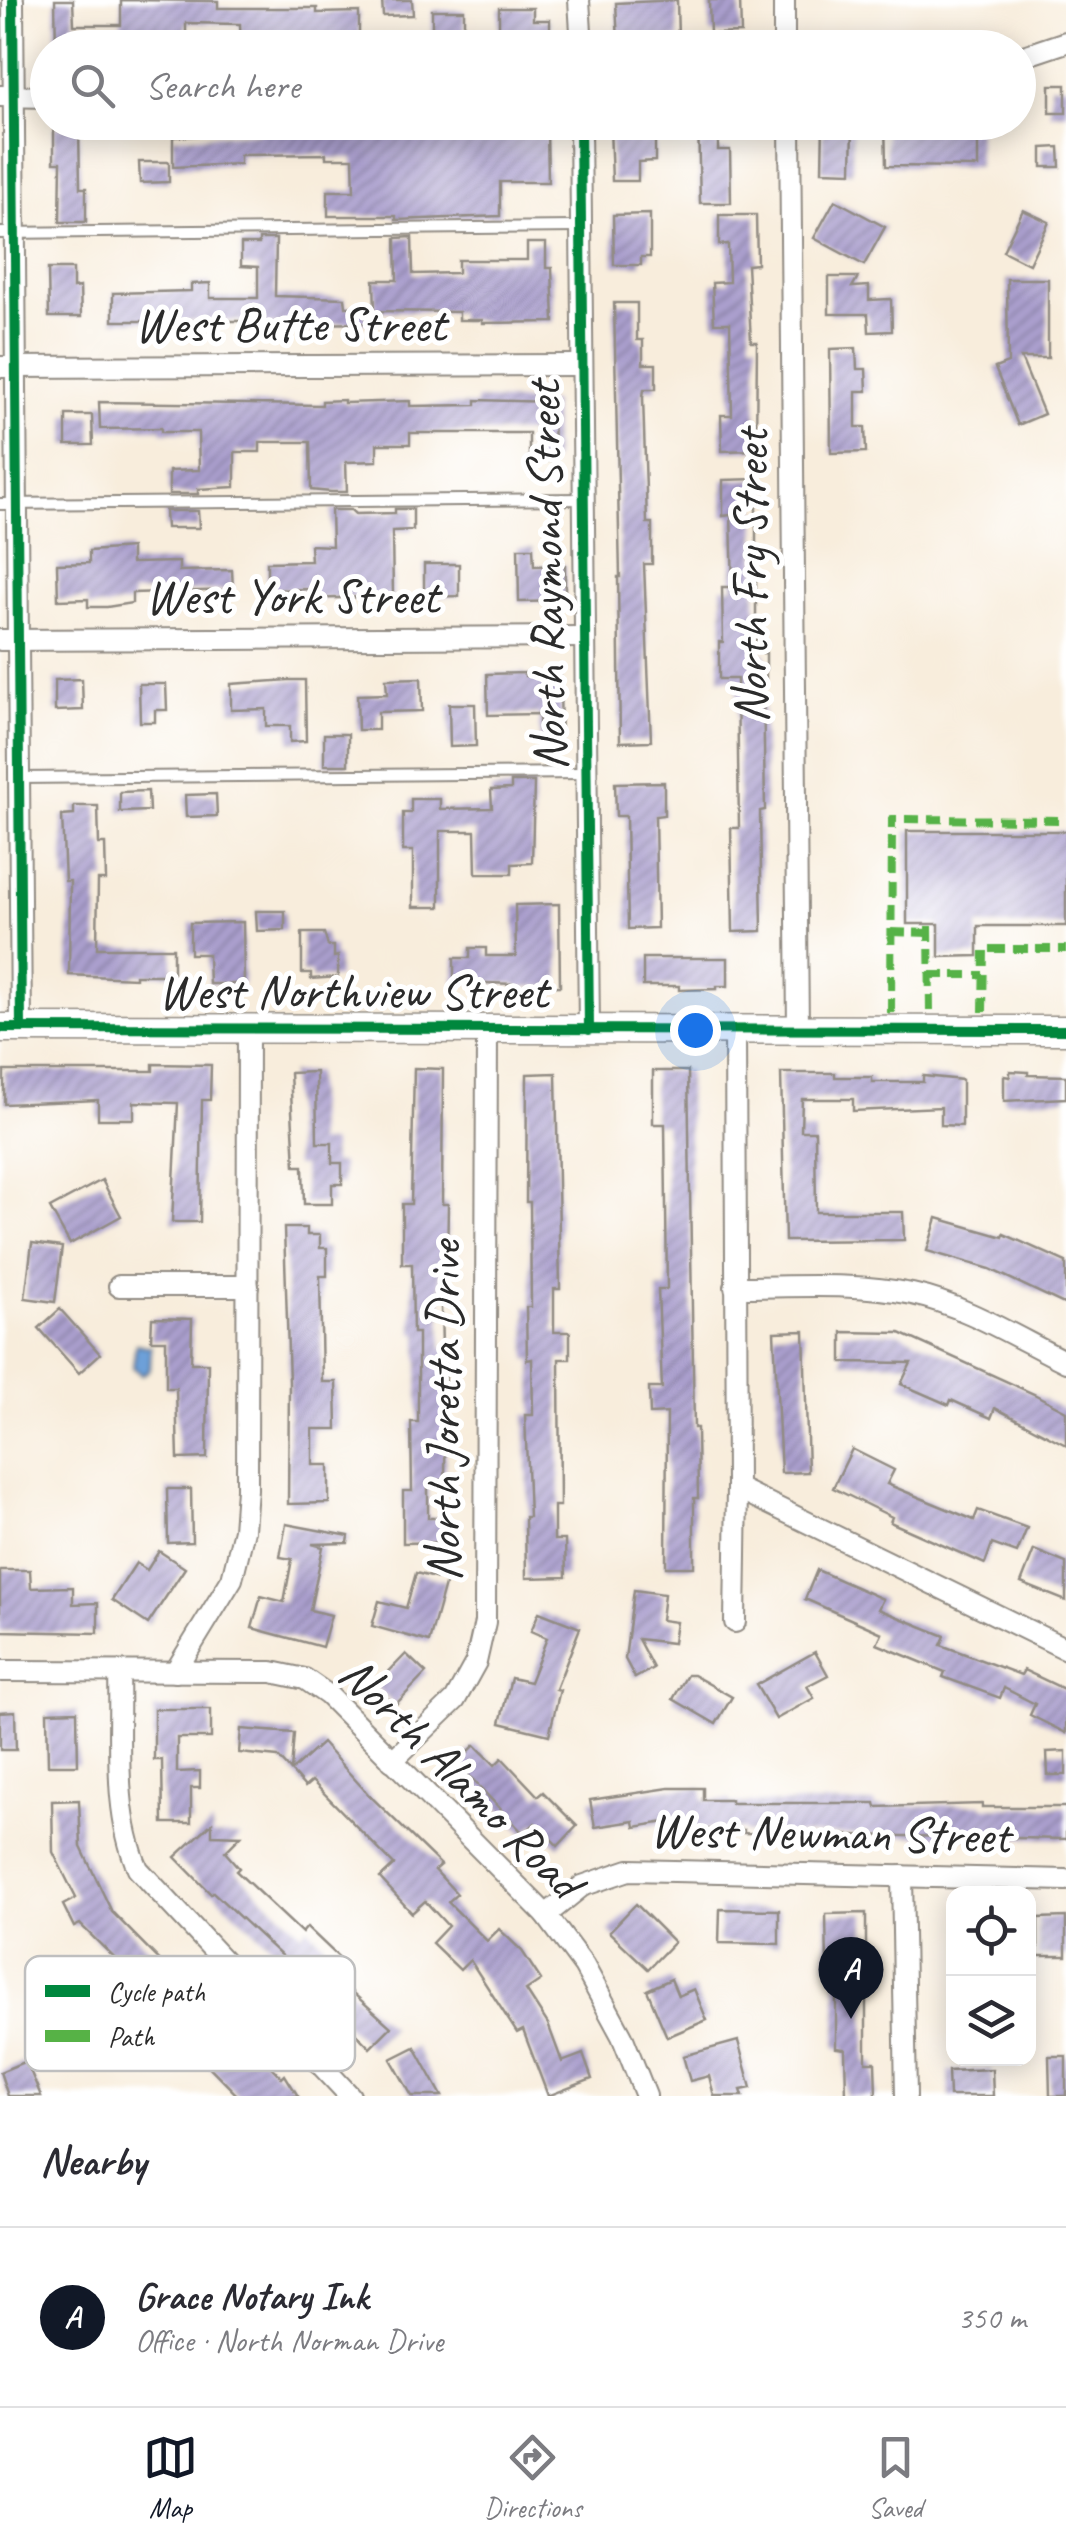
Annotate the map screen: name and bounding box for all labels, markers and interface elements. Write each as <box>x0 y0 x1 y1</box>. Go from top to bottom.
search box <box>30 30 1036 140</box>
icon: search <box>65 58 120 113</box>
text: Search here <box>145 62 300 109</box>
street label: West Butte Street <box>135 293 450 356</box>
street label: North Raymond Street <box>511 376 581 771</box>
street label: North Fry Street <box>719 425 782 723</box>
street label: West York Street <box>145 565 443 628</box>
street label: West Northview Street <box>158 960 552 1023</box>
your location <box>670 1005 721 1056</box>
street label: North Joretta Drive <box>412 1238 475 1581</box>
street label: North Alamo Road <box>326 1642 600 1916</box>
street label: West Newman Street <box>650 1798 1015 1868</box>
map controls <box>946 1886 1036 2066</box>
button: locate <box>946 1886 1036 1976</box>
pin: A <box>818 1936 884 2019</box>
legend <box>25 1956 355 2071</box>
text: Cycle path <box>108 1974 205 2009</box>
button: layers <box>946 1976 1036 2066</box>
text: Path <box>108 2019 155 2054</box>
text: Nearby <box>40 2135 146 2188</box>
text: Grace Notary Ink <box>135 2273 368 2320</box>
text: A <box>64 2297 81 2338</box>
text: 350 m <box>957 2297 1026 2338</box>
text: Office · North Norman Drive <box>135 2320 443 2361</box>
tab: Map <box>143 2430 198 2525</box>
tab: Directions <box>484 2430 582 2525</box>
tab: Saved <box>868 2430 923 2525</box>

